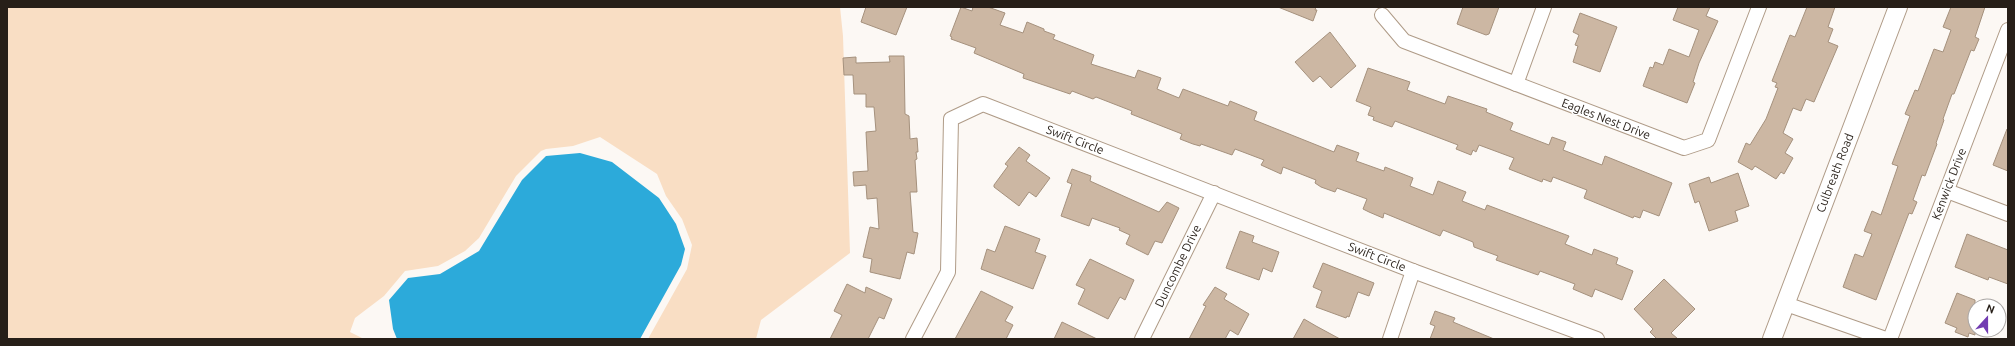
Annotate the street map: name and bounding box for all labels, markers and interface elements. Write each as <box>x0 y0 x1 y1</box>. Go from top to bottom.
street label: Eagles Nest Drive <box>1560 96 1652 141</box>
street label: Swift Circle <box>1045 123 1106 156</box>
street label: Culbreath Road <box>1813 131 1856 214</box>
street label: Kenwick Drive <box>1929 146 1968 221</box>
street label: Duncombe Drive <box>1152 223 1203 309</box>
street label: Swift Circle <box>1347 240 1408 273</box>
north arrow <box>1967 298 2007 338</box>
text: N <box>1985 302 1997 316</box>

